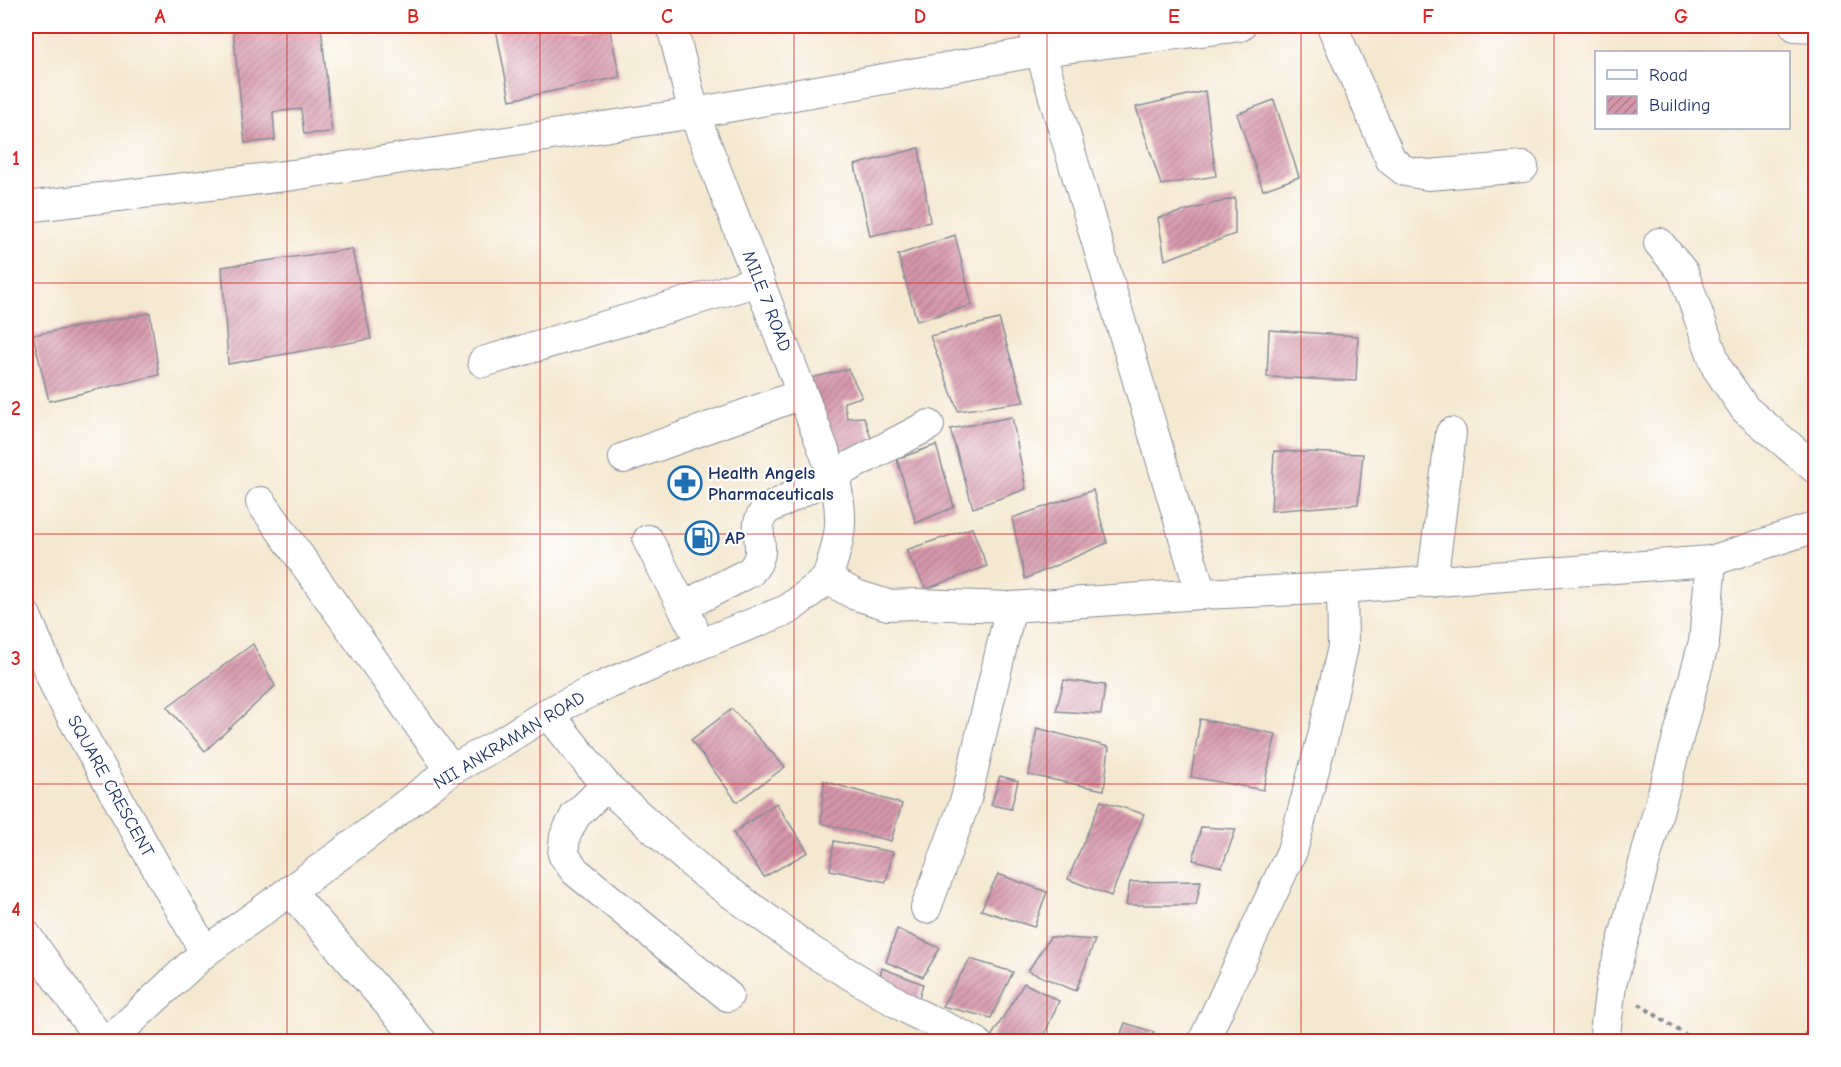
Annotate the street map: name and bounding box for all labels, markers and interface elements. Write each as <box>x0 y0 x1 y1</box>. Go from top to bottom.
text: A <box>154 5 166 28</box>
text: B <box>407 5 419 28</box>
text: C <box>661 5 673 28</box>
text: D <box>914 5 926 28</box>
text: E <box>1168 5 1180 28</box>
text: F <box>1422 5 1434 28</box>
text: G <box>1674 5 1688 28</box>
legend <box>1595 51 1790 129</box>
text: Road <box>1649 65 1688 86</box>
text: Building <box>1649 95 1711 116</box>
text: 1 <box>12 147 20 170</box>
street label: MILE 7 ROAD <box>738 248 795 355</box>
text: 2 <box>11 397 21 420</box>
place label: Health Angels Pharmaceuticals <box>708 463 834 505</box>
pharmacy icon: Health Angels Pharmaceuticals <box>667 465 703 501</box>
fuel station icon: AP <box>684 520 720 556</box>
place label: AP <box>725 528 745 549</box>
text: 3 <box>11 647 21 670</box>
street label: NII ANKRAMAN ROAD <box>430 687 589 794</box>
street label: SQUARE CRESCENT <box>63 712 158 861</box>
text: 4 <box>11 898 21 921</box>

